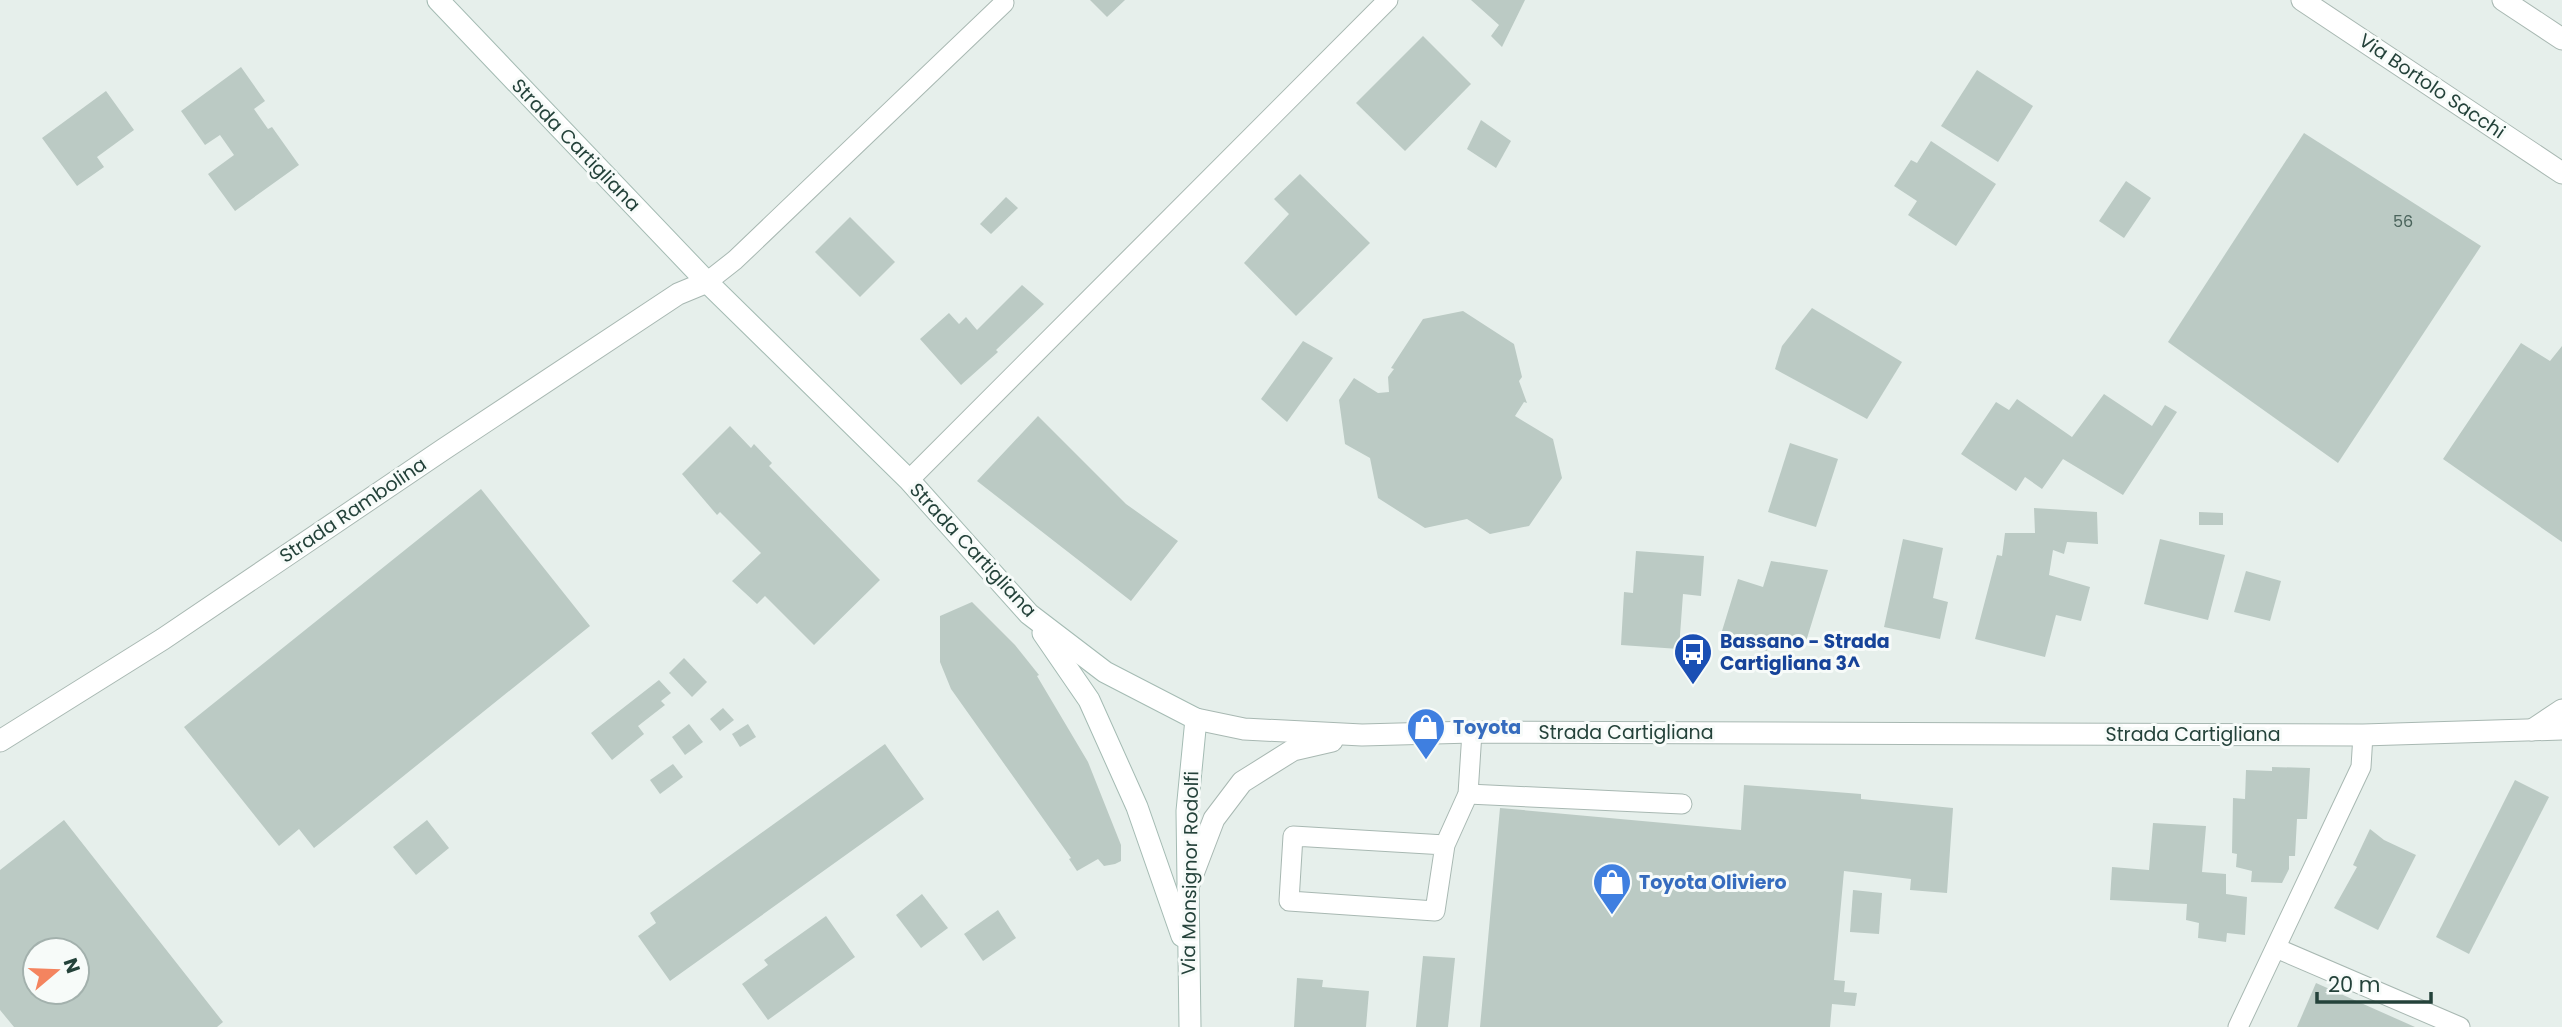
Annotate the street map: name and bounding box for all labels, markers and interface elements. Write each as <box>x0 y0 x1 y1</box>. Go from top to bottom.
street label: Via Bortolo Sacchi <box>2353 27 2511 145</box>
street label: Strada Cartigliana <box>506 73 646 217</box>
house number: 56 <box>2393 210 2413 233</box>
street label: Strada Rambolina <box>274 451 432 569</box>
street label: Strada Cartigliana <box>903 477 1043 623</box>
place label: Bassano - Strada Cartigliana 3^ <box>1720 628 1890 677</box>
bus stop icon: Bassano - Strada Cartigliana 3^ <box>1672 631 1714 686</box>
shop icon: Toyota <box>1405 706 1447 761</box>
place label: Toyota <box>1453 714 1521 741</box>
street label: Strada Cartigliana <box>1539 719 1714 746</box>
street label: Strada Cartigliana <box>2106 721 2281 748</box>
street label: Via Monsignor Rodolfi <box>1175 771 1205 975</box>
shop icon: Toyota Oliviero <box>1591 861 1633 916</box>
place label: Toyota Oliviero <box>1639 869 1787 896</box>
north arrow <box>21 936 91 1006</box>
text: N <box>57 954 87 977</box>
scale bar <box>2317 960 2431 1004</box>
text: 20 m <box>2328 970 2381 999</box>

